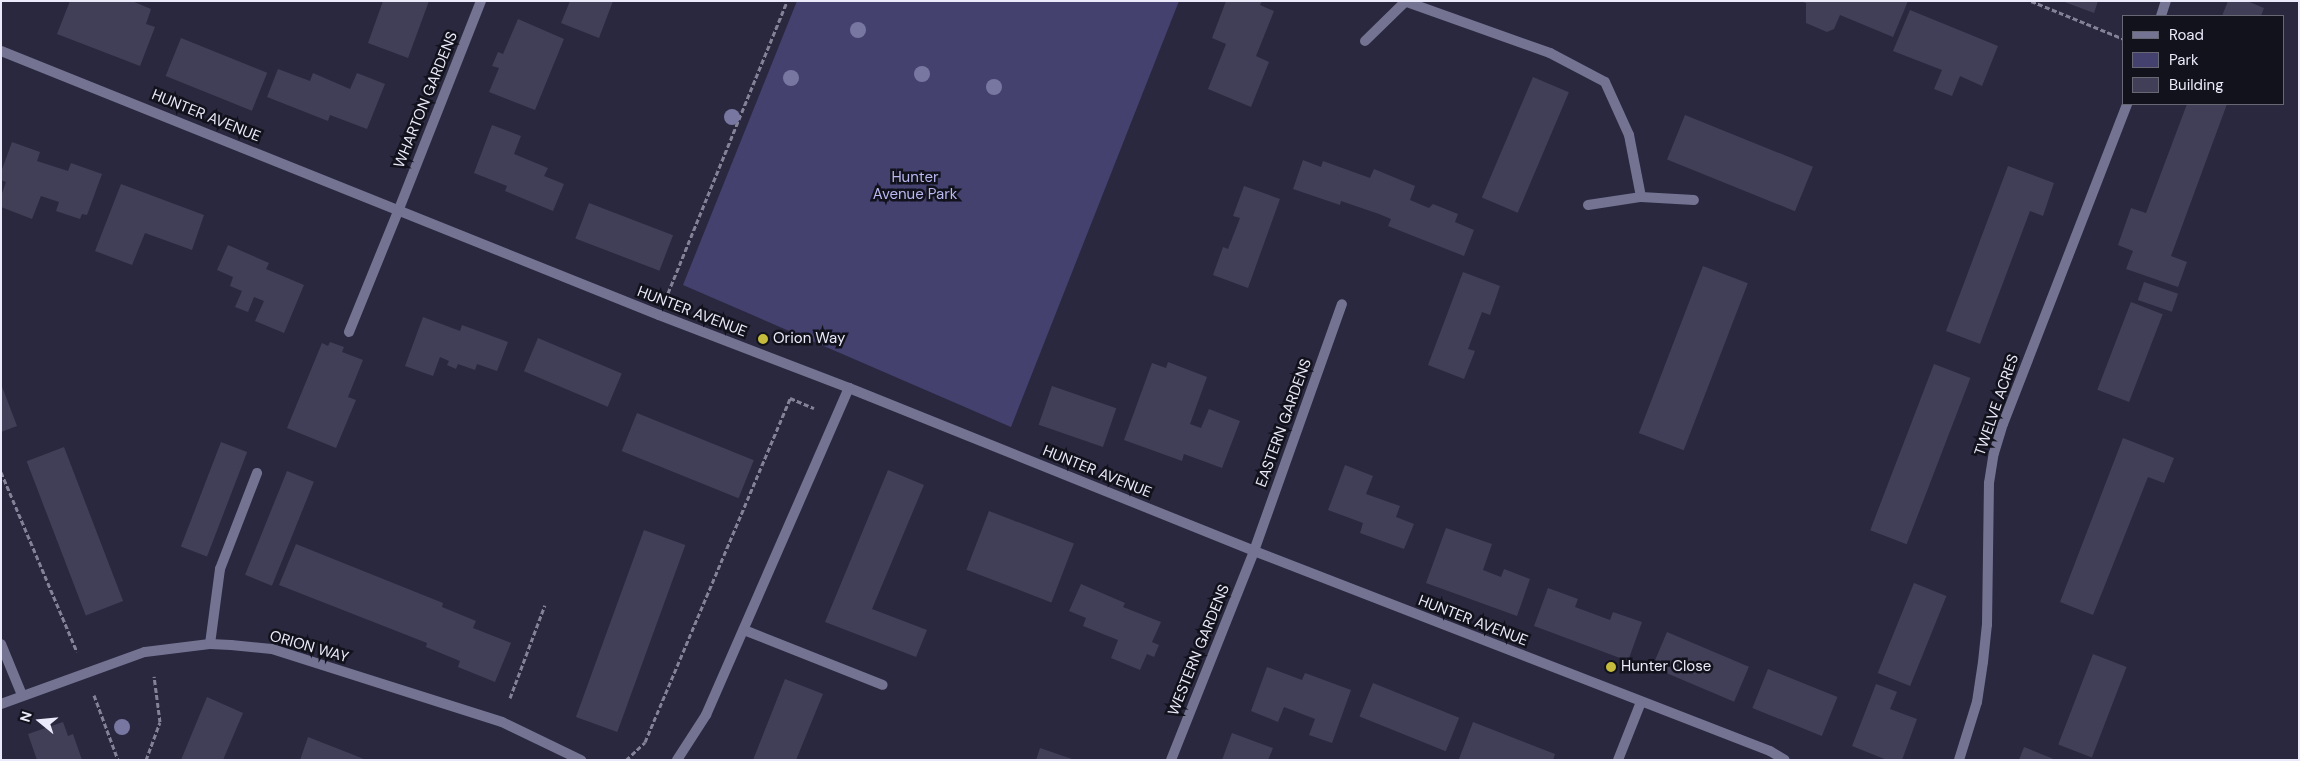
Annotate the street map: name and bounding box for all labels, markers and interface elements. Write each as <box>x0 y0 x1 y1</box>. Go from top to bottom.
legend <box>2122 15 2285 105</box>
text: Road <box>2169 25 2204 45</box>
street label: WHARTON GARDENS <box>390 29 462 171</box>
text: Park <box>2169 50 2199 70</box>
text: Building <box>2169 75 2224 95</box>
street label: HUNTER AVENUE <box>149 86 263 146</box>
park label: Hunter Avenue Park <box>873 168 957 203</box>
street label: HUNTER AVENUE <box>635 283 749 341</box>
place label: Orion Way <box>773 330 845 348</box>
marker: Orion Way <box>757 333 769 345</box>
street label: TWELVE ACRES <box>1971 352 2023 458</box>
street label: EASTERN GARDENS <box>1252 356 1316 490</box>
street label: HUNTER AVENUE <box>1040 442 1154 502</box>
street label: WESTERN GARDENS <box>1164 582 1234 718</box>
street label: HUNTER AVENUE <box>1416 592 1530 650</box>
street label: ORION WAY <box>268 627 350 667</box>
place label: Hunter Close <box>1621 658 1711 676</box>
marker: Hunter Close <box>1605 661 1617 673</box>
north arrow <box>15 696 65 746</box>
text: N <box>16 709 36 724</box>

